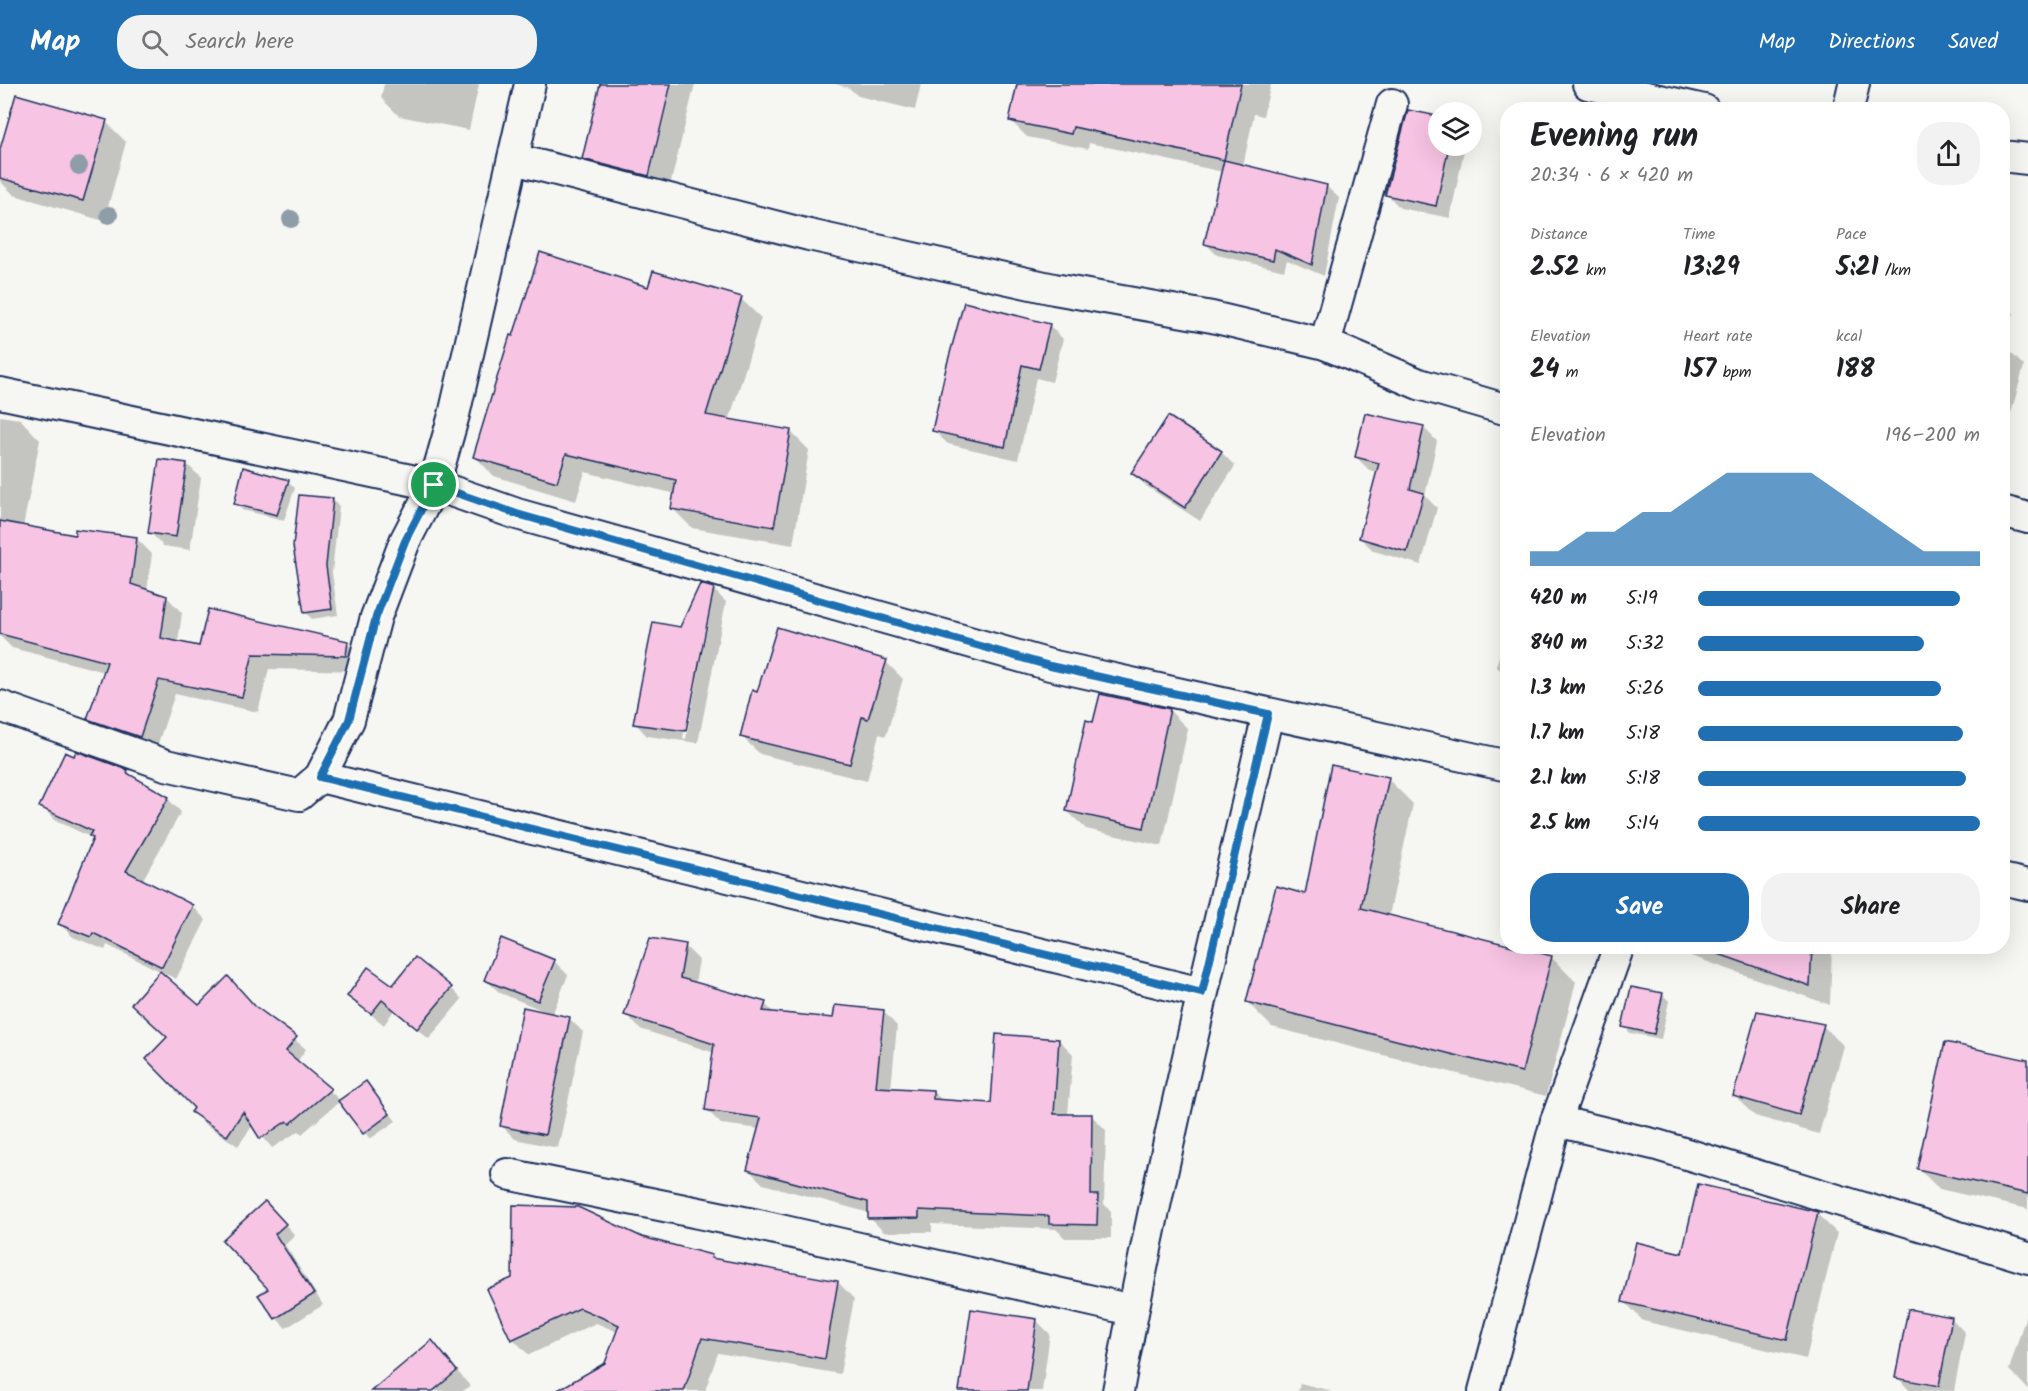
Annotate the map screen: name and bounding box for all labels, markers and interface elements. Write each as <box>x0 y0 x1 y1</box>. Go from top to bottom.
search box <box>117 15 537 69</box>
text: Map <box>30 20 81 65</box>
text: Search here <box>186 25 294 60</box>
icon: search <box>138 26 171 59</box>
text: Map <box>1759 26 1795 59</box>
text: Directions <box>1828 26 1915 59</box>
text: Saved <box>1948 26 1998 59</box>
map controls <box>1428 102 1482 156</box>
button: layers <box>1428 102 1482 156</box>
text: Evening run <box>1530 111 1698 164</box>
button: share <box>1917 122 1980 185</box>
text: 20:34 · 6 × 420 m <box>1530 160 1693 192</box>
text: Distance <box>1530 222 1588 247</box>
text: Time <box>1683 222 1715 247</box>
text: Pace <box>1836 222 1867 247</box>
text: 2.52 <box>1530 247 1580 289</box>
text: 13:29 <box>1683 247 1740 289</box>
text: 5:21 <box>1836 247 1879 289</box>
text: km <box>1580 258 1606 283</box>
text: /km <box>1879 258 1911 283</box>
text: Elevation <box>1530 324 1591 349</box>
text: Heart rate <box>1683 324 1753 349</box>
text: kcal <box>1836 324 1862 349</box>
text: 24 <box>1530 349 1559 391</box>
text: 157 <box>1683 349 1716 391</box>
text: 188 <box>1836 349 1875 391</box>
text: m <box>1559 360 1578 385</box>
text: bpm <box>1716 360 1751 385</box>
text: Elevation <box>1530 420 1606 452</box>
text: 196–200 m <box>1885 420 1980 452</box>
pin <box>408 459 459 510</box>
icon: arrive <box>417 468 450 501</box>
text: 420 m <box>1530 583 1587 615</box>
text: 5:19 <box>1626 583 1658 615</box>
text: 840 m <box>1530 628 1587 660</box>
text: 5:32 <box>1626 628 1665 660</box>
text: 1.3 km <box>1530 673 1586 705</box>
text: 5:26 <box>1626 673 1664 705</box>
text: 1.7 km <box>1530 718 1584 750</box>
text: 5:18 <box>1626 718 1660 750</box>
text: 2.1 km <box>1530 763 1586 795</box>
text: 5:18 <box>1626 763 1660 795</box>
text: 2.5 km <box>1530 808 1590 840</box>
text: 5:14 <box>1626 808 1659 840</box>
button: Save <box>1530 873 1749 942</box>
button: Share <box>1761 873 1980 942</box>

